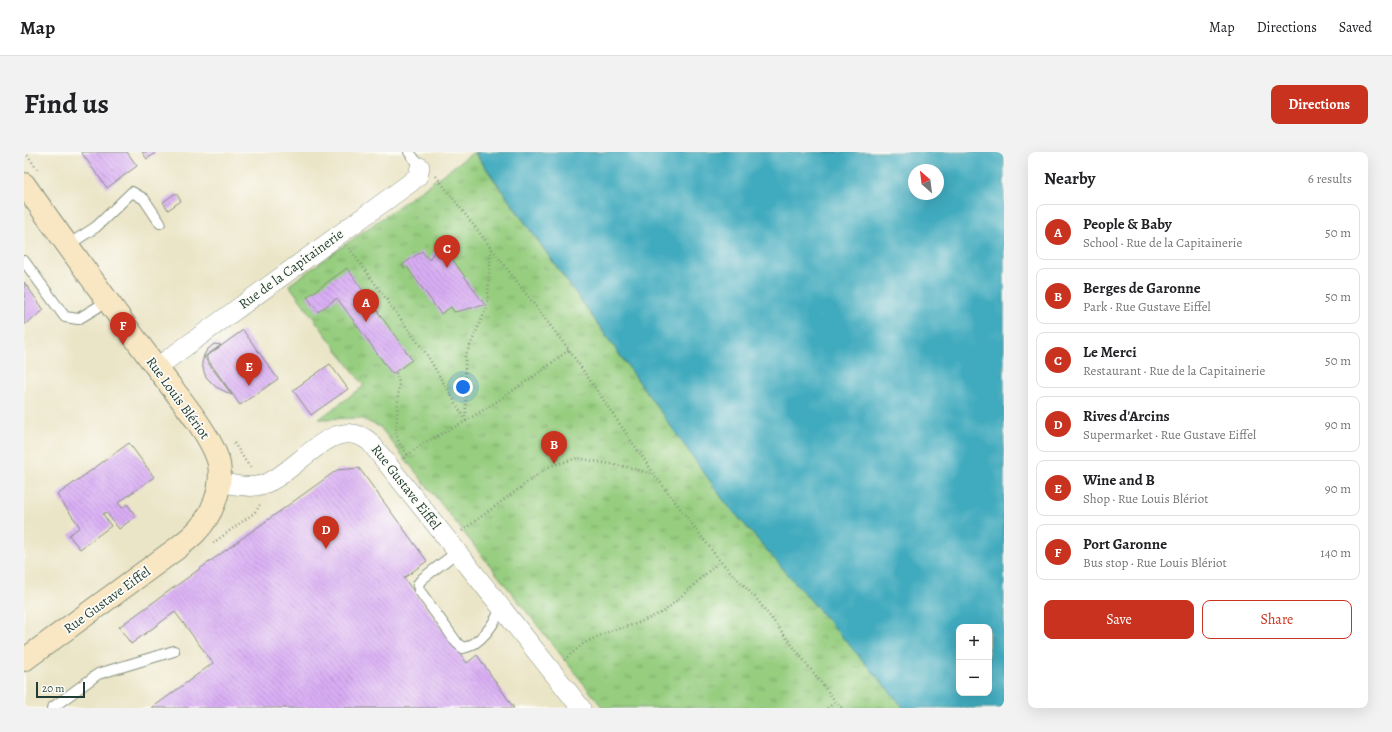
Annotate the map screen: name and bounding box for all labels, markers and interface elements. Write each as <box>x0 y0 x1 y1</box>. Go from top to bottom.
text: Map <box>20 15 55 41</box>
text: Map <box>1209 18 1235 37</box>
text: Directions <box>1257 18 1317 37</box>
text: Saved <box>1339 18 1372 37</box>
text: Find us <box>24 85 109 123</box>
button: Directions <box>1271 85 1368 124</box>
north arrow <box>908 164 944 200</box>
text: Nearby <box>1044 167 1095 190</box>
text: 6 results <box>1308 170 1352 187</box>
text: People & Baby <box>1083 214 1172 234</box>
street label: Rue de la Capitainerie <box>235 224 347 314</box>
text: A <box>1054 224 1062 241</box>
text: 50 m <box>1325 224 1351 241</box>
text: School · Rue de la Capitainerie <box>1083 234 1242 251</box>
pin: C <box>434 235 460 268</box>
text: Berges de Garonne <box>1083 278 1201 298</box>
text: B <box>1054 288 1062 305</box>
text: 50 m <box>1325 288 1351 305</box>
pin: A <box>353 289 379 322</box>
text: Park · Rue Gustave Eiffel <box>1083 298 1211 315</box>
pin: F <box>110 312 136 345</box>
text: Le Merci <box>1083 342 1137 362</box>
text: C <box>1054 352 1062 369</box>
text: 50 m <box>1325 352 1351 369</box>
street label: Rue Louis Blériot <box>142 353 215 443</box>
pin: E <box>236 353 262 386</box>
text: Restaurant · Rue de la Capitainerie <box>1083 362 1265 379</box>
your location <box>453 377 473 397</box>
text: Rives d'Arcins <box>1083 406 1170 426</box>
text: D <box>1053 416 1063 433</box>
text: 90 m <box>1325 416 1351 433</box>
text: Supermarket · Rue Gustave Eiffel <box>1083 426 1256 443</box>
pin: B <box>541 431 567 464</box>
street label: Rue Gustave Eiffel <box>367 441 446 534</box>
text: Wine and B <box>1083 470 1155 490</box>
text: E <box>1054 480 1062 497</box>
text: 90 m <box>1325 480 1351 497</box>
text: Shop · Rue Louis Blériot <box>1083 490 1208 507</box>
pin: D <box>313 516 339 549</box>
text: Port Garonne <box>1083 534 1167 554</box>
text: F <box>1055 544 1061 561</box>
text: 140 m <box>1320 544 1351 561</box>
text: Bus stop · Rue Louis Blériot <box>1083 554 1227 571</box>
street label: Rue Gustave Eiffel <box>60 562 155 638</box>
button: Save <box>1044 600 1194 639</box>
button: Share <box>1202 600 1352 639</box>
map controls <box>956 624 992 696</box>
button: + <box>956 624 992 660</box>
button: − <box>956 660 992 696</box>
scale bar <box>36 680 85 699</box>
text: 20 m <box>42 681 64 696</box>

